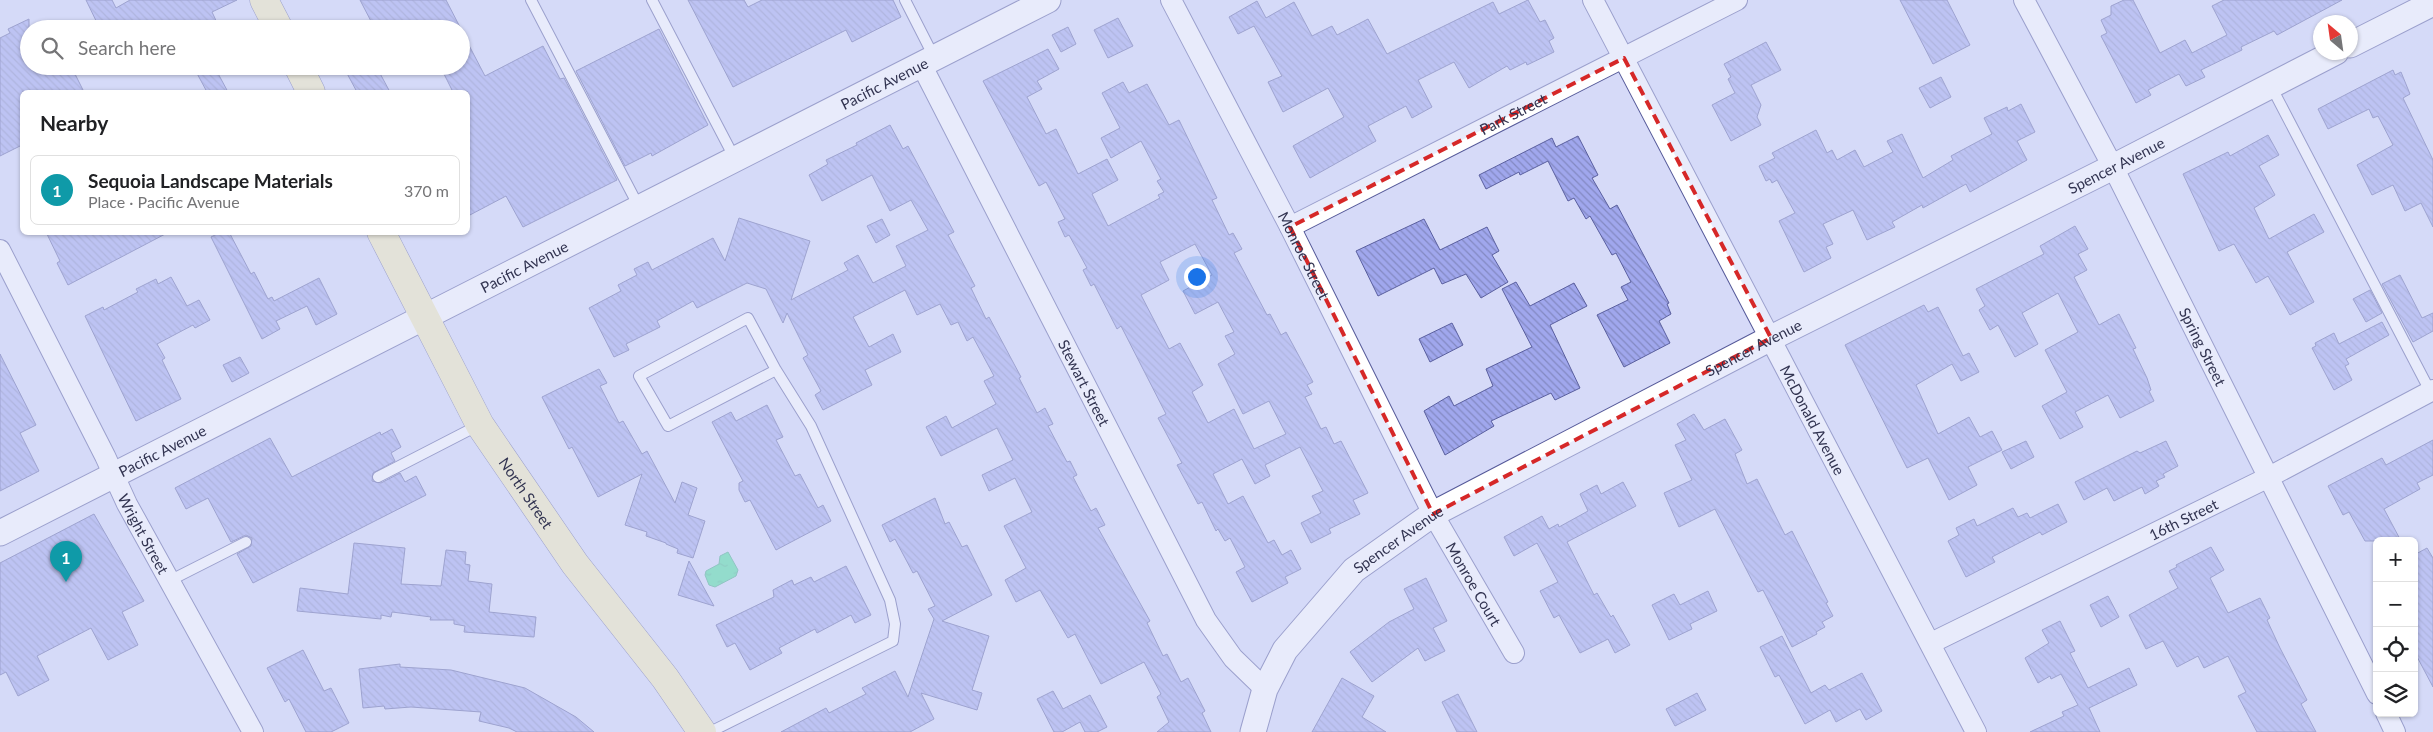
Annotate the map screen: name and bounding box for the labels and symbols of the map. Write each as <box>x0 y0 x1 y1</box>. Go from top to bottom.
north arrow <box>2313 15 2358 60</box>
street label: Pacific Avenue <box>837 54 931 113</box>
street label: Park Street <box>1476 89 1550 138</box>
street label: Spencer Avenue <box>2065 133 2167 197</box>
street label: Monroe Street <box>1275 209 1334 303</box>
street label: Pacific Avenue <box>477 237 571 296</box>
your location <box>1184 264 1210 290</box>
street label: Spring Street <box>2176 304 2230 389</box>
street label: Spencer Avenue <box>1702 315 1805 380</box>
street label: Stewart Street <box>1055 336 1114 429</box>
street label: McDonald Avenue <box>1777 362 1849 478</box>
street label: Pacific Avenue <box>115 421 209 480</box>
street label: North Street <box>496 454 557 532</box>
street label: Wright Street <box>114 491 173 578</box>
street label: 16th Street <box>2146 494 2221 544</box>
street label: Spencer Avenue <box>1350 501 1446 577</box>
street label: Monroe Court <box>1442 539 1505 630</box>
pin: 1 <box>50 541 82 582</box>

